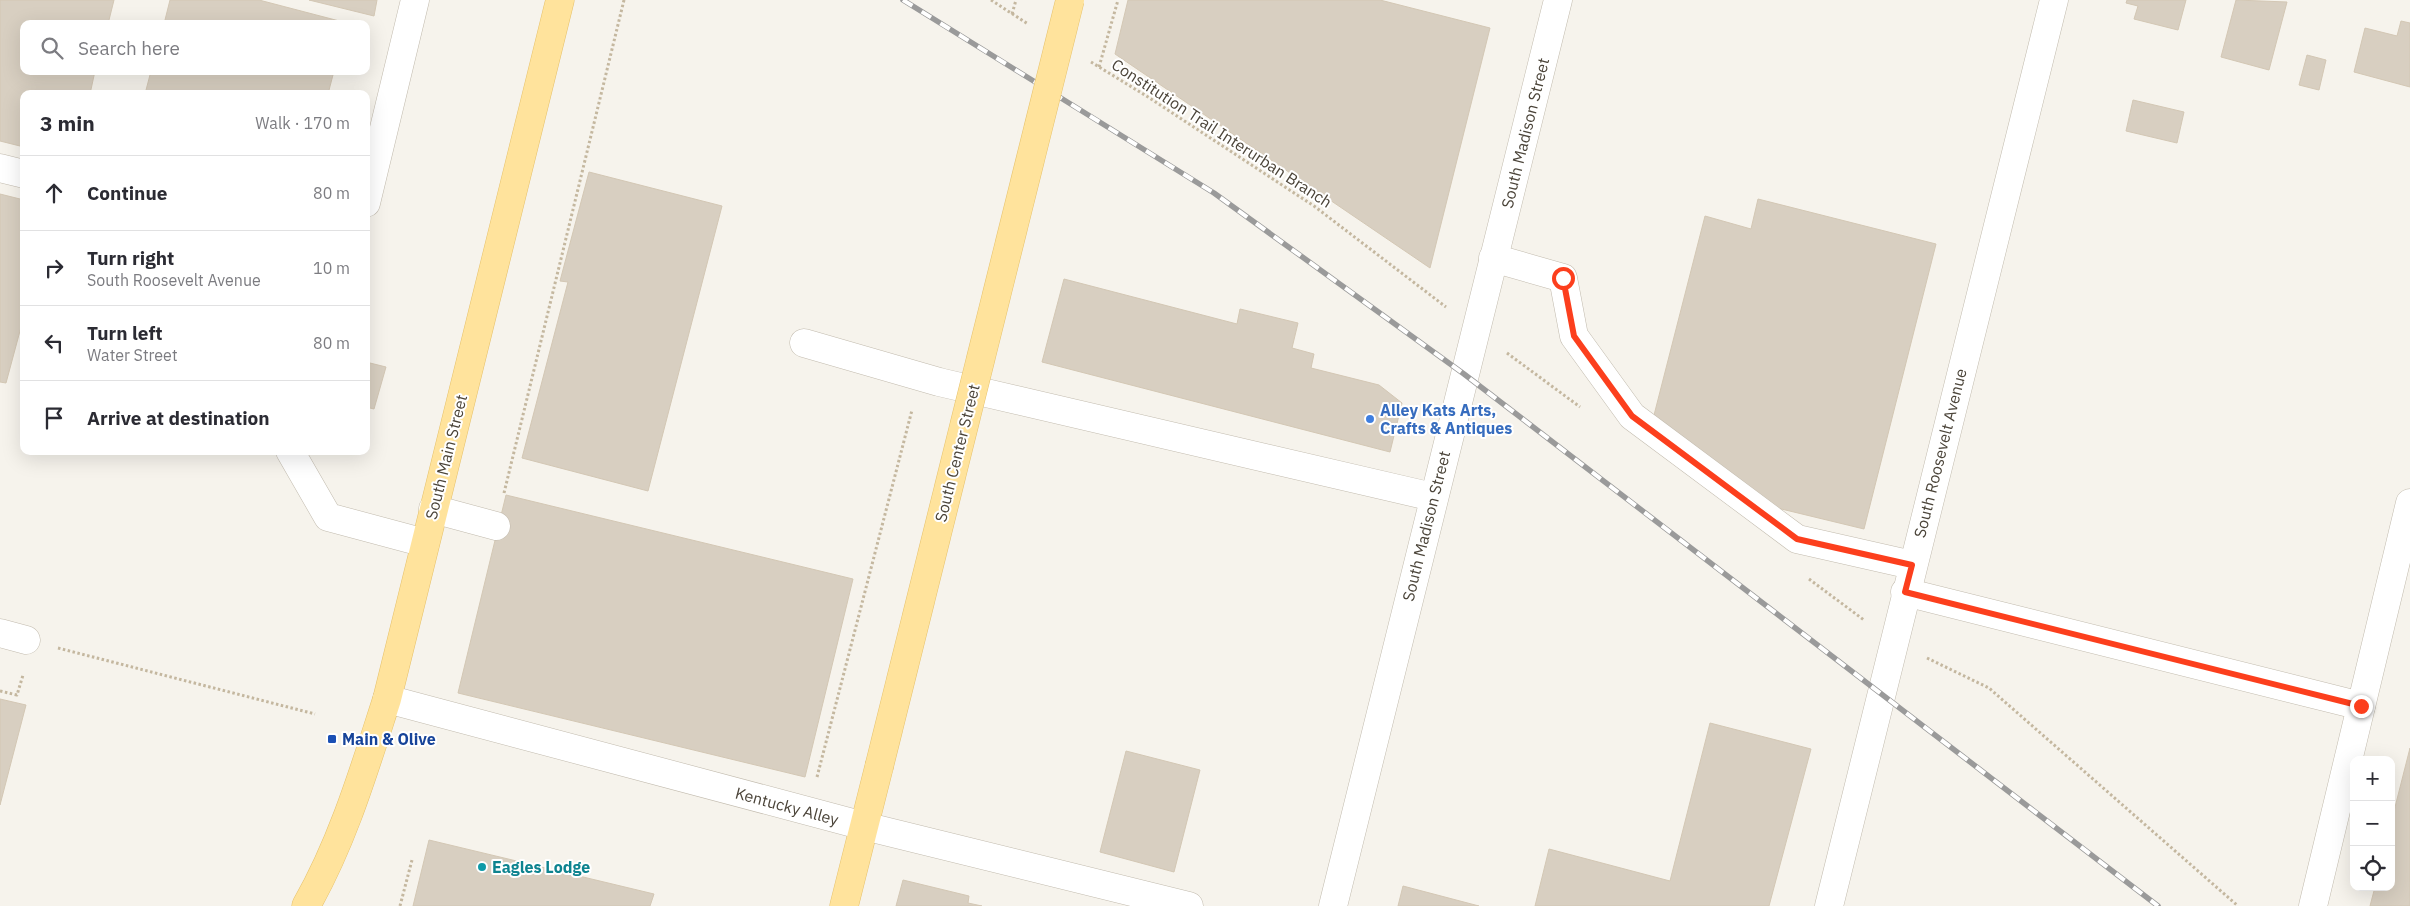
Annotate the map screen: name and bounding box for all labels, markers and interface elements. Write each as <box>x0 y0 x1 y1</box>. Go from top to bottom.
search box <box>20 20 370 75</box>
icon: search <box>38 34 66 62</box>
text: Search here <box>78 36 180 60</box>
street label: Constitution Trail Interurban Branch <box>1108 54 1336 212</box>
street label: South Madison Street <box>1497 56 1553 210</box>
text: 3 min <box>40 109 95 137</box>
text: Walk · 170 m <box>255 113 350 133</box>
icon: ahead <box>40 179 68 207</box>
text: Continue <box>87 181 167 205</box>
text: 80 m <box>313 183 350 203</box>
text: Turn right <box>87 246 174 270</box>
icon: right <box>40 254 68 282</box>
text: 10 m <box>313 258 350 278</box>
route start <box>1552 267 1575 290</box>
text: South Roosevelt Avenue <box>87 270 261 290</box>
text: Turn left <box>87 321 163 345</box>
icon: left <box>40 329 68 357</box>
text: 80 m <box>313 333 350 353</box>
text: Water Street <box>87 345 178 365</box>
street label: South Roosevelt Avenue <box>1909 366 1971 540</box>
street label: South Center Street <box>930 382 984 524</box>
street label: South Main Street <box>421 392 471 522</box>
place label: Alley Kats Arts, Crafts & Antiques <box>1380 400 1512 438</box>
icon: arrive <box>40 404 68 432</box>
text: Arrive at destination <box>87 406 270 430</box>
marker: Alley Kats Arts, Crafts & Antiques <box>1364 413 1376 425</box>
street label: South Madison Street <box>1398 449 1454 603</box>
route end <box>2350 695 2373 718</box>
place label: Main & Olive <box>342 729 436 749</box>
marker: Main & Olive <box>326 733 338 745</box>
map controls <box>2350 756 2395 891</box>
button: + <box>2350 756 2395 801</box>
street label: Kentucky Alley <box>733 783 841 829</box>
button: − <box>2350 801 2395 846</box>
button: locate <box>2350 846 2395 891</box>
place label: Eagles Lodge <box>492 857 590 877</box>
marker: Eagles Lodge <box>476 861 488 873</box>

